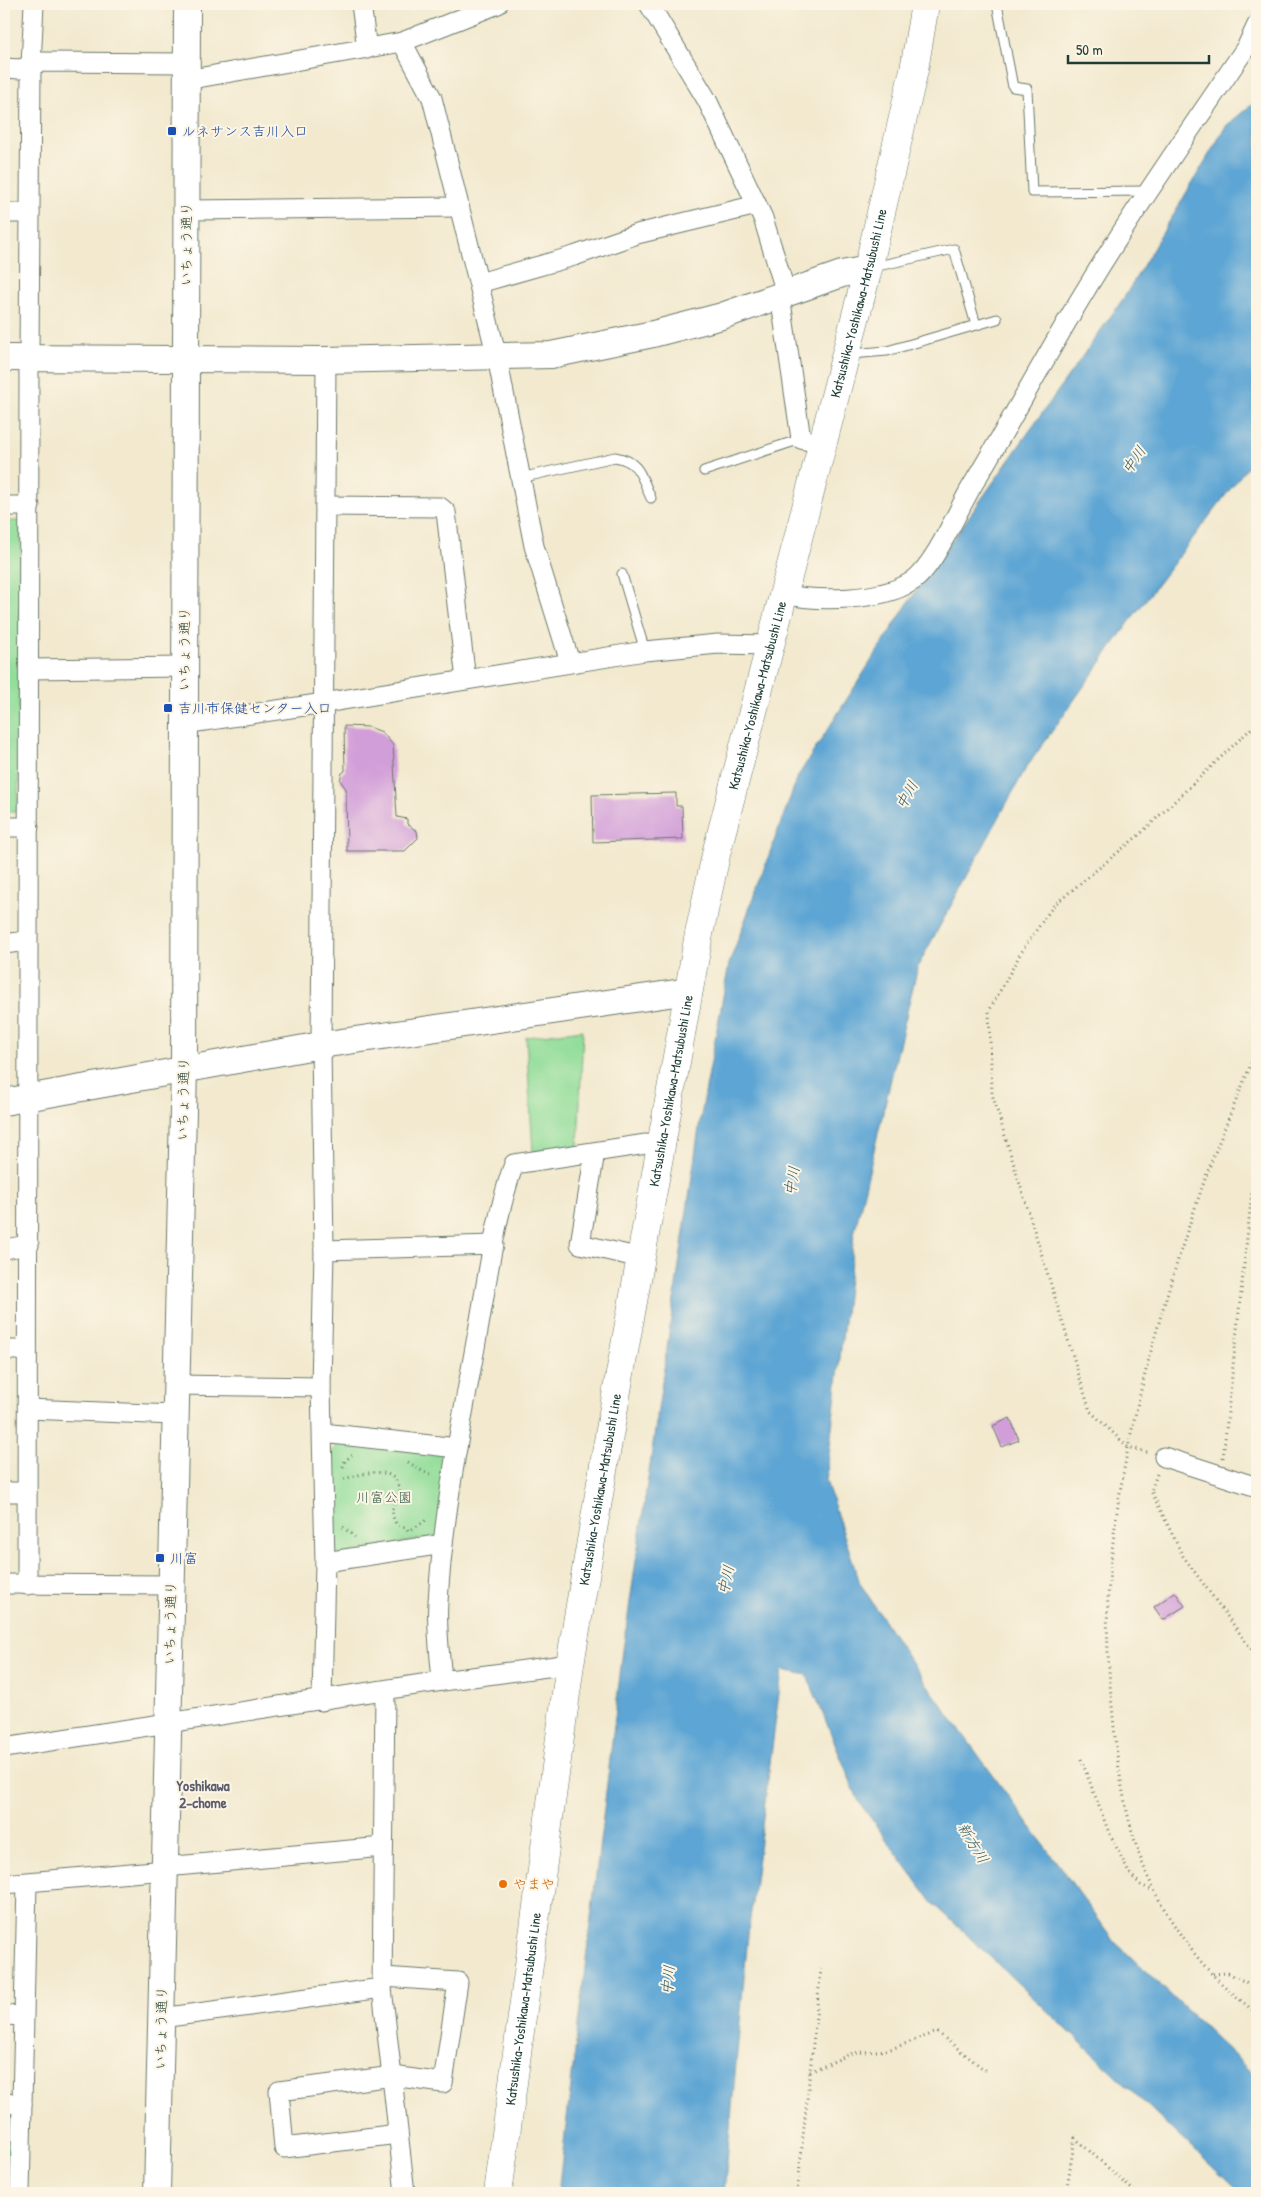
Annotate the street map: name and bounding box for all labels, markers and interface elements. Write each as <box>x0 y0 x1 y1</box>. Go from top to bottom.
scale bar <box>1068 32 1210 64</box>
text: 50 m <box>1076 39 1103 60</box>
place label: ルネサンス吉川入口 <box>182 121 308 140</box>
marker: ルネサンス吉川入口 <box>166 125 178 137</box>
street label: いちょう通り <box>176 202 195 286</box>
street label: Katsushika-Yoshikawa-Matsubushi Line <box>825 206 891 400</box>
water label: 中川 <box>1116 441 1151 478</box>
street label: Katsushika-Yoshikawa-Matsubushi Line <box>723 598 790 792</box>
street label: いちょう通り <box>174 607 193 691</box>
place label: 吉川市保健センター入口 <box>178 698 331 717</box>
marker: 吉川市保健センター入口 <box>162 702 174 714</box>
water label: 中川 <box>890 777 923 813</box>
street label: Katsushika-Yoshikawa-Matsubushi Line <box>644 993 697 1188</box>
street label: いちょう通り <box>172 1057 193 1141</box>
water label: 中川 <box>779 1164 804 1197</box>
street label: Katsushika-Yoshikawa-Matsubushi Line <box>574 1392 625 1587</box>
park label: 川富公園 <box>356 1487 412 1506</box>
place label: 川富 <box>170 1548 198 1567</box>
marker: 川富 <box>154 1552 166 1564</box>
water label: 中川 <box>712 1563 739 1597</box>
street label: いちょう通り <box>159 1581 180 1665</box>
district label: Yoshikawa 2-chome <box>176 1775 230 1813</box>
water label: 新方川 <box>953 1818 994 1867</box>
place label: やまや <box>513 1874 555 1893</box>
marker: やまや <box>497 1878 509 1890</box>
street label: Katsushika-Yoshikawa-Matsubushi Line <box>500 1911 545 2106</box>
water label: 中川 <box>655 1964 680 1996</box>
street label: いちょう通り <box>150 1986 171 2070</box>

